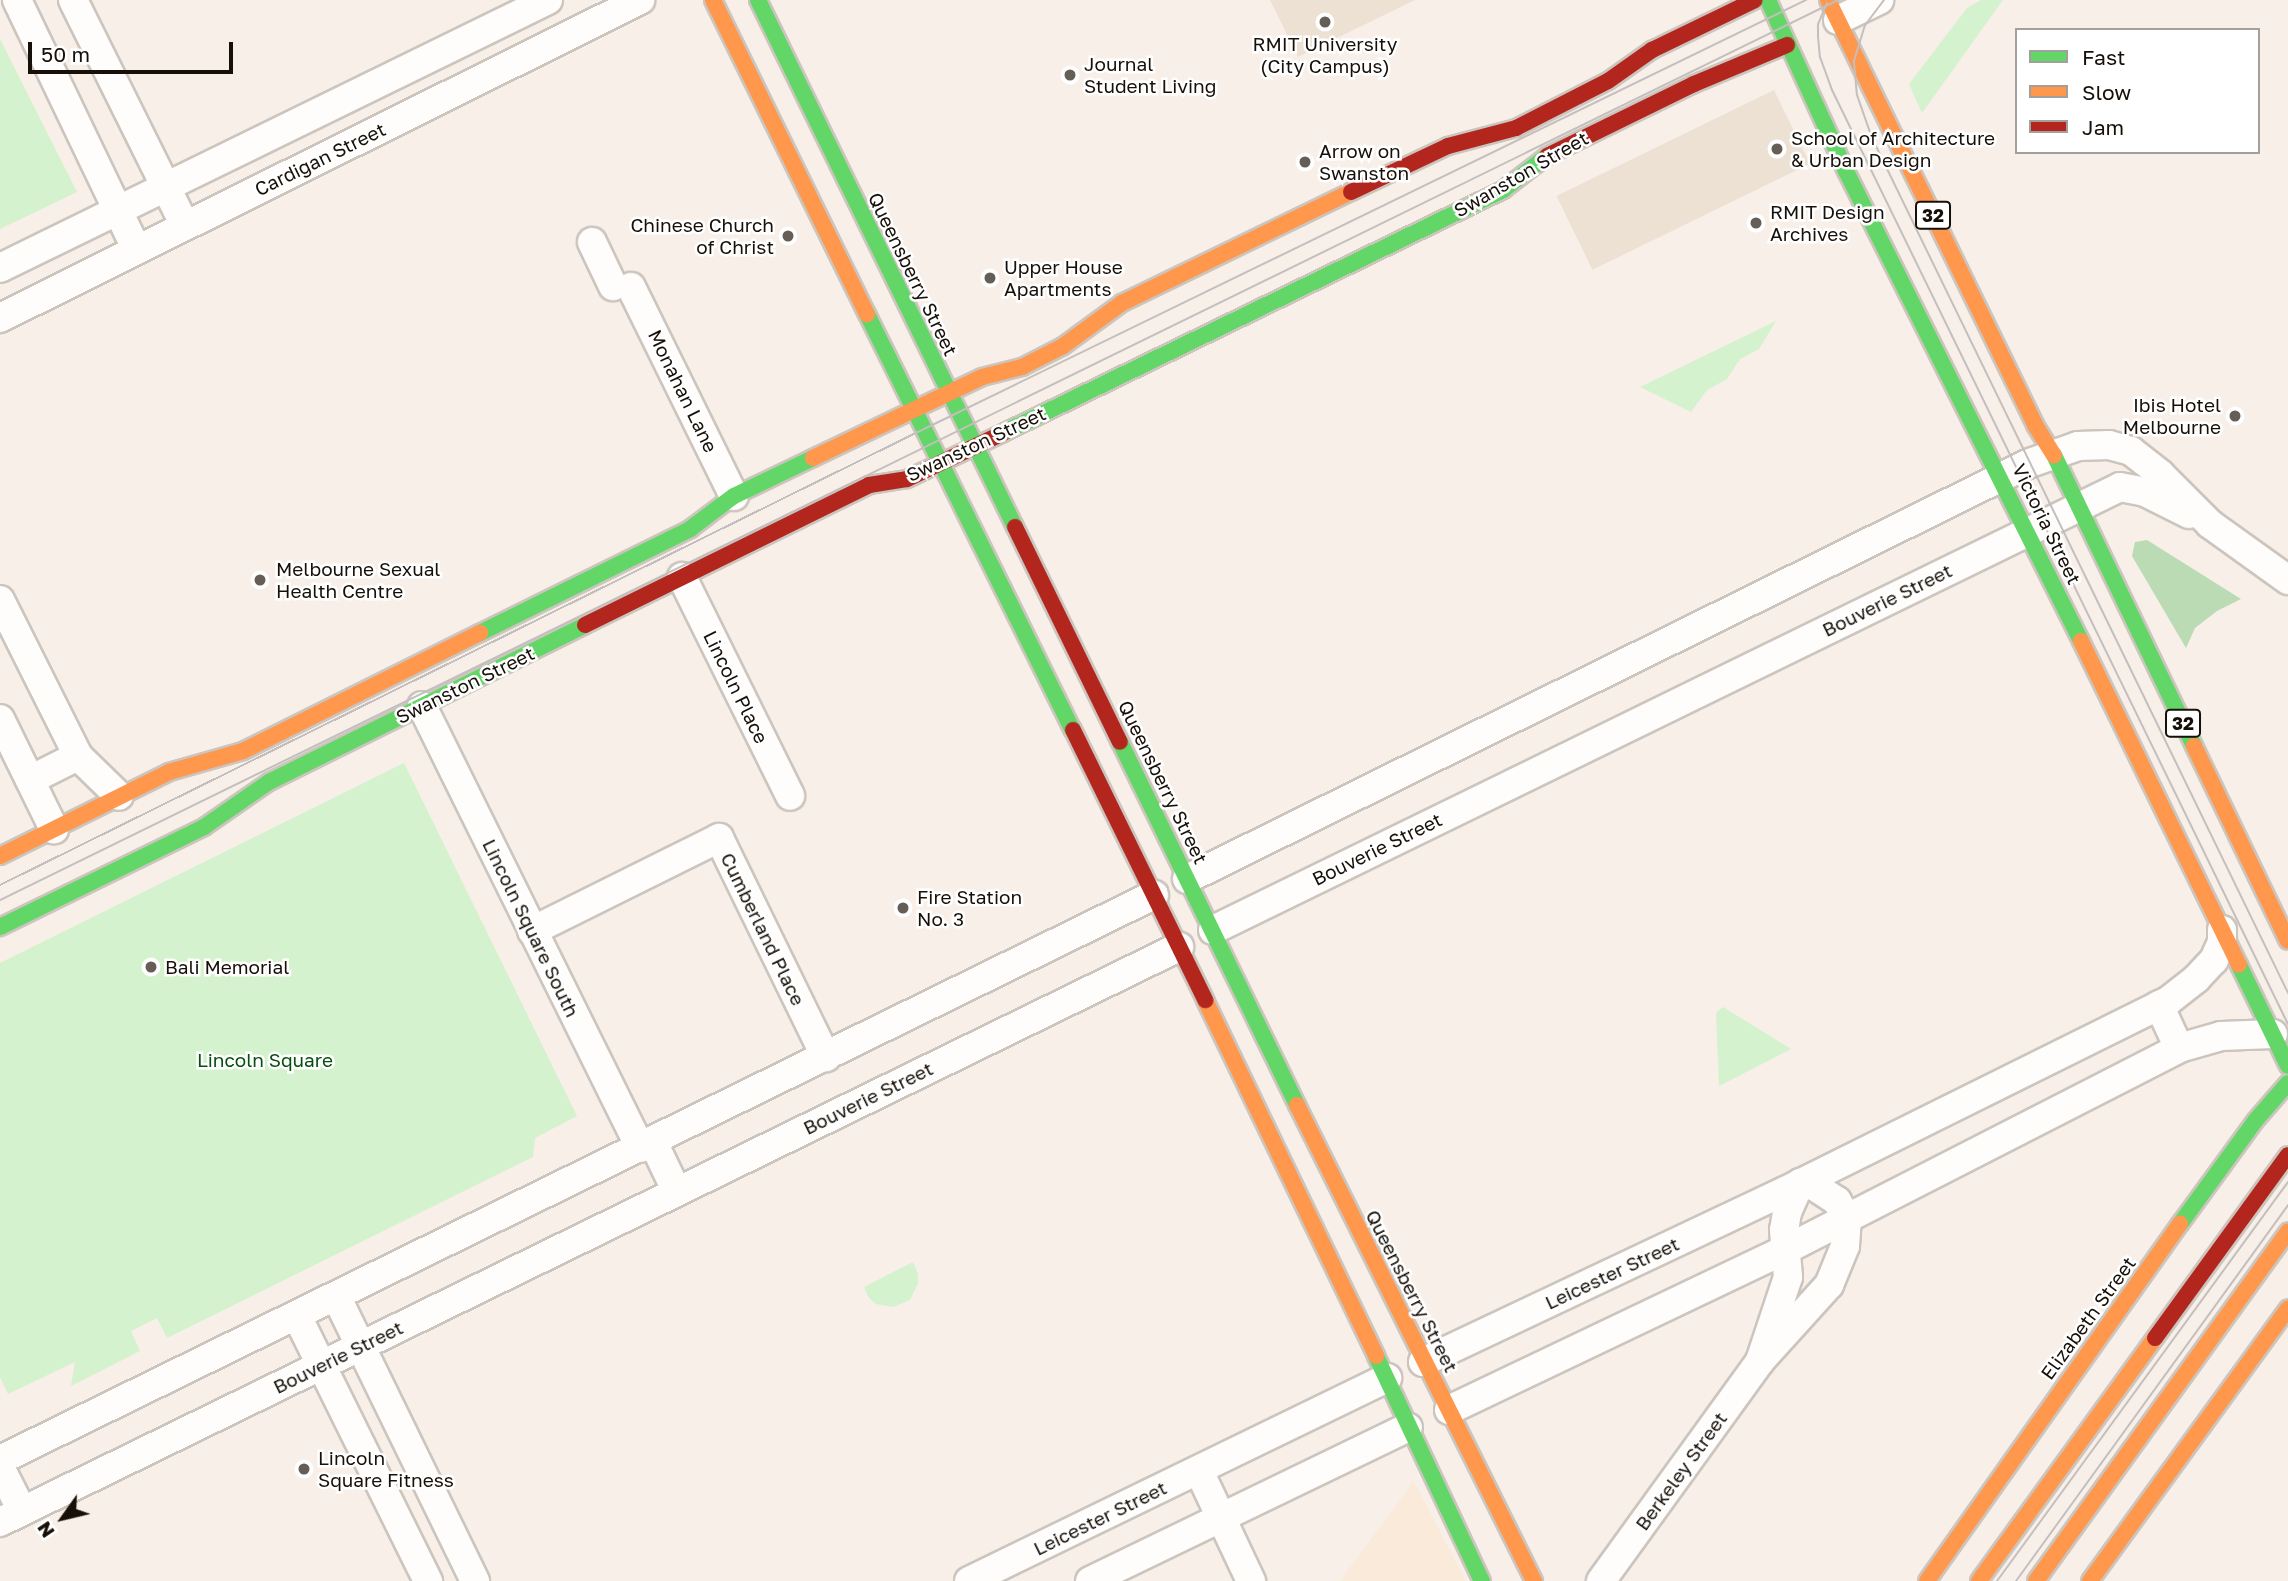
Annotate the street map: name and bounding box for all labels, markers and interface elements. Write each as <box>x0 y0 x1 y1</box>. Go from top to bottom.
marker: RMIT University (City Campus) <box>1317 14 1333 30</box>
scale bar <box>32 28 236 72</box>
legend <box>2015 28 2260 154</box>
place label: RMIT University (City Campus) <box>1253 33 1397 77</box>
text: 50 m <box>41 41 90 67</box>
text: Fast <box>2082 44 2125 70</box>
place label: Journal Student Living <box>1084 53 1216 97</box>
marker: Journal Student Living <box>1062 67 1078 83</box>
text: Slow <box>2082 79 2131 105</box>
text: Jam <box>2082 114 2124 140</box>
street label: Cardigan Street <box>251 117 389 201</box>
street label: Swanston Street <box>1450 126 1592 222</box>
place label: School of Architecture & Urban Design <box>1791 127 1995 171</box>
place label: Arrow on Swanston <box>1319 140 1409 184</box>
marker: School of Architecture & Urban Design <box>1769 141 1785 157</box>
marker: Arrow on Swanston <box>1297 154 1313 170</box>
street label: Queensberry Street <box>864 189 962 359</box>
road number: 32 <box>1914 200 1952 230</box>
place label: RMIT Design Archives <box>1770 201 1885 245</box>
place label: Chinese Church of Christ <box>630 214 774 258</box>
marker: RMIT Design Archives <box>1748 215 1764 231</box>
marker: Chinese Church of Christ <box>780 228 796 244</box>
place label: Upper House Apartments <box>1004 256 1123 300</box>
marker: Upper House Apartments <box>982 270 998 286</box>
street label: Monahan Lane <box>643 326 723 456</box>
place label: Ibis Hotel Melbourne <box>2123 394 2221 438</box>
street label: Swanston Street <box>903 402 1049 486</box>
marker: Ibis Hotel Melbourne <box>2227 408 2243 424</box>
street label: Victoria Street <box>2008 460 2086 588</box>
place label: Melbourne Sexual Health Centre <box>276 558 440 602</box>
street label: Bouverie Street <box>1818 559 1956 641</box>
marker: Melbourne Sexual Health Centre <box>250 570 270 590</box>
street label: Lincoln Place <box>699 627 773 747</box>
street label: Swanston Street <box>392 642 538 728</box>
street label: Queensberry Street <box>1114 697 1212 867</box>
road number: 32 <box>2164 708 2202 738</box>
street label: Bouverie Street <box>1308 808 1446 890</box>
street label: Lincoln Square South <box>478 835 584 1021</box>
street label: Cumberland Place <box>716 849 810 1009</box>
place label: Fire Station No. 3 <box>917 886 1022 930</box>
marker: Fire Station No. 3 <box>895 900 911 916</box>
place label: Bali Memorial <box>165 956 289 978</box>
marker: Bali Memorial <box>143 959 159 975</box>
park label: Lincoln Square <box>197 1049 333 1071</box>
street label: Bouverie Street <box>799 1057 937 1139</box>
street label: Queensberry Street <box>1361 1206 1463 1376</box>
street label: Leicester Street <box>1541 1232 1683 1314</box>
street label: Elizabeth Street <box>2036 1252 2140 1384</box>
street label: Bouverie Street <box>269 1316 407 1398</box>
street label: Berkeley Street <box>1630 1407 1732 1535</box>
place label: Lincoln Square Fitness <box>318 1447 454 1491</box>
marker: Lincoln Square Fitness <box>296 1461 312 1477</box>
street label: Leicester Street <box>1030 1476 1170 1560</box>
north arrow <box>28 1483 98 1553</box>
text: N <box>32 1518 59 1542</box>

